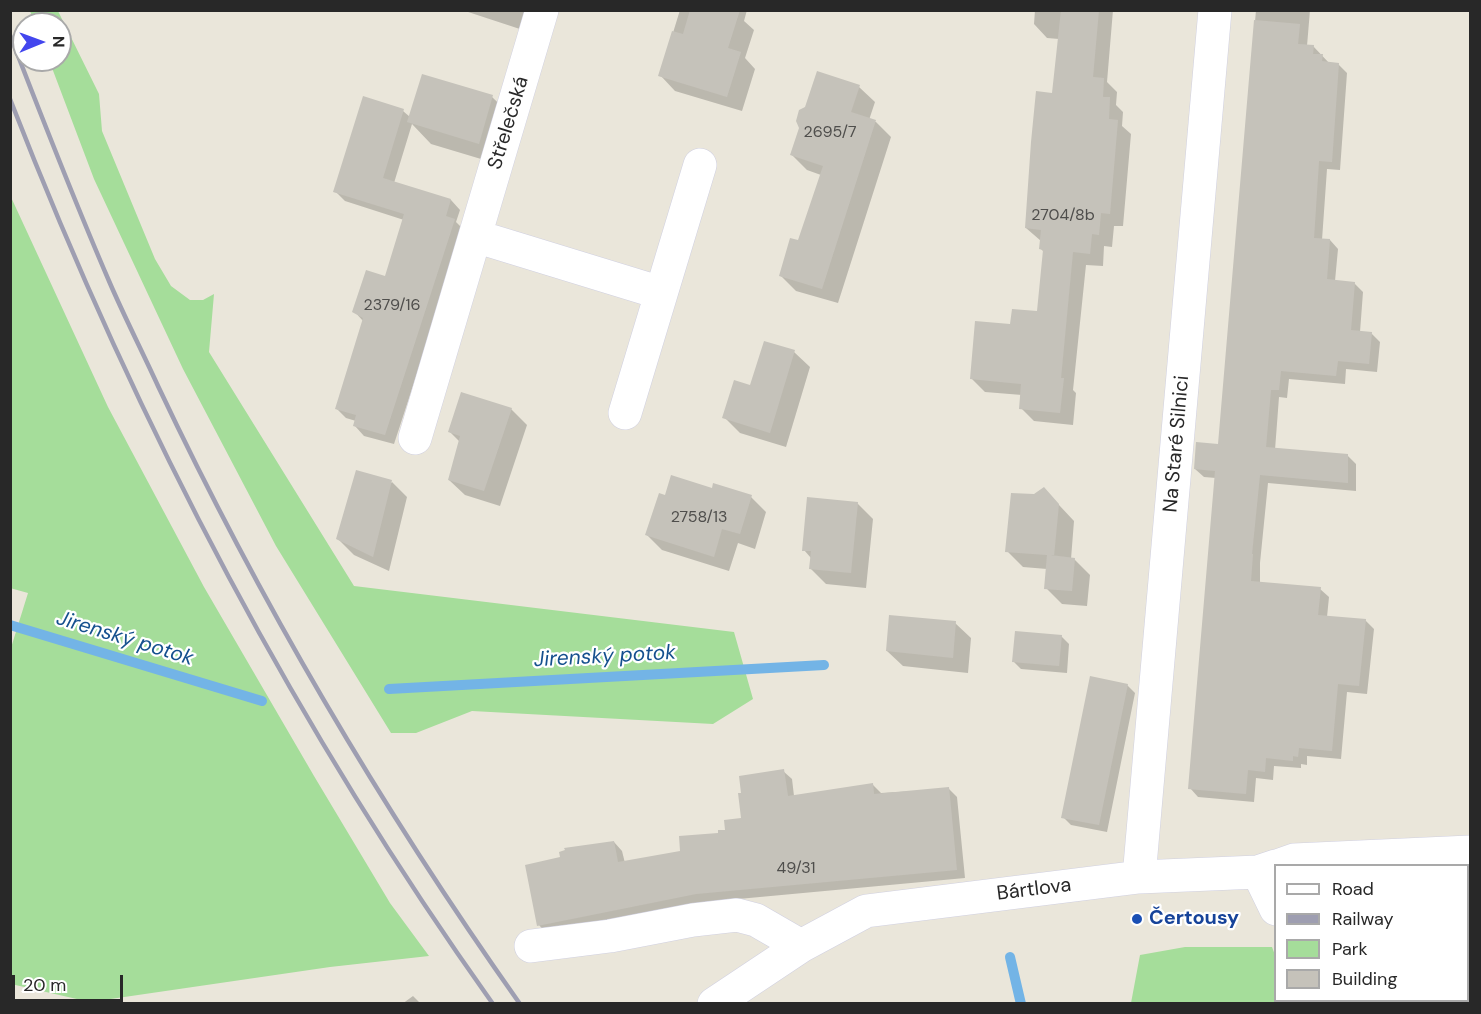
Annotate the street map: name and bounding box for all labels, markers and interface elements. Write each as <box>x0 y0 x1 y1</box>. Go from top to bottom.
north arrow <box>12 12 72 72</box>
text: N <box>48 36 69 48</box>
street label: Střelečská <box>483 74 535 172</box>
house number: 2695/7 <box>803 123 857 143</box>
house number: 2704/8b <box>1031 206 1095 226</box>
house number: 2379/16 <box>363 296 421 316</box>
street label: Na Staré Silnici <box>1159 375 1195 513</box>
house number: 2758/13 <box>671 508 727 528</box>
water label: Jirenský potok <box>53 606 197 672</box>
water label: Jirenský potok <box>533 641 677 673</box>
house number: 49/31 <box>777 859 815 879</box>
legend <box>1274 864 1469 1002</box>
street label: Bártlova <box>995 874 1073 906</box>
text: Road <box>1332 877 1374 901</box>
place label: Čertousy <box>1149 907 1239 931</box>
text: Railway <box>1332 907 1394 931</box>
marker: Čertousy <box>1130 912 1144 926</box>
text: Park <box>1332 937 1368 961</box>
scale bar <box>15 963 126 1001</box>
text: Building <box>1332 967 1397 991</box>
text: 20 m <box>23 973 66 997</box>

